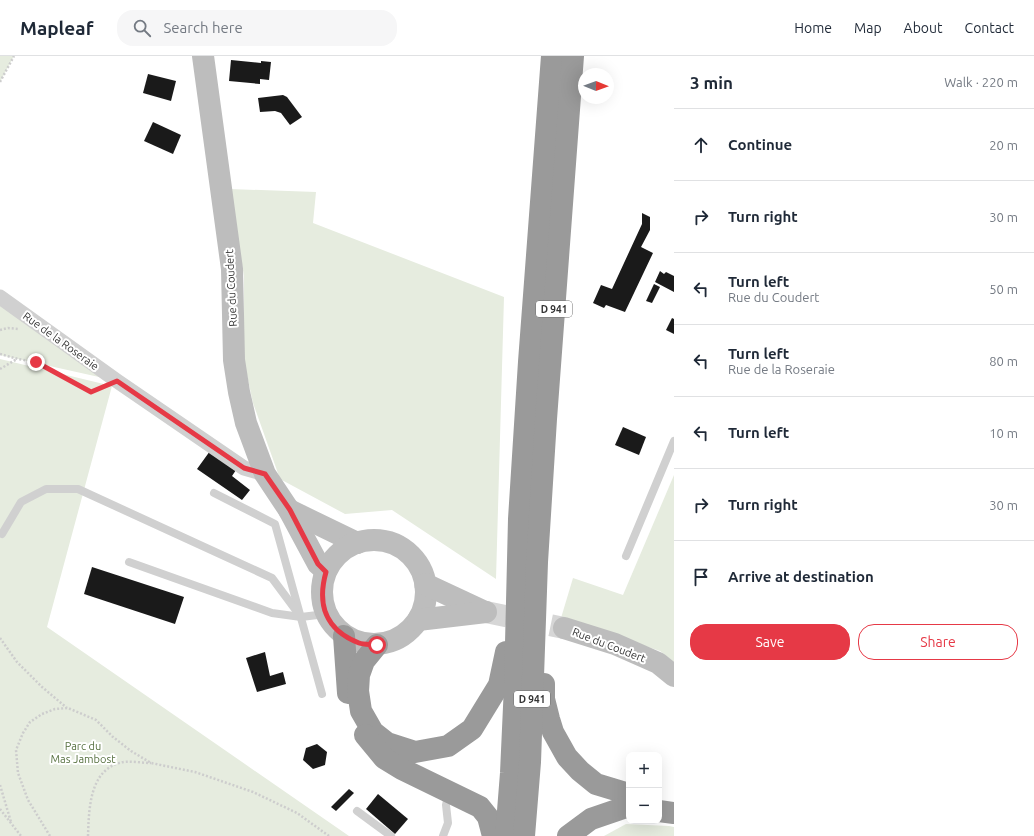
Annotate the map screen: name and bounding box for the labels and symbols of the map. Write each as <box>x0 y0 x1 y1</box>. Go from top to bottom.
north arrow <box>578 68 614 104</box>
street label: Rue du Coudert <box>223 248 239 327</box>
road number: D 941 <box>536 301 572 317</box>
street label: Rue de la Roseraie <box>21 310 101 372</box>
route end <box>27 353 45 371</box>
street label: Rue du Coudert <box>571 626 648 665</box>
route start <box>368 636 386 654</box>
road number: D 941 <box>514 691 550 707</box>
park label: Parc du Mas Jambost <box>50 740 116 765</box>

